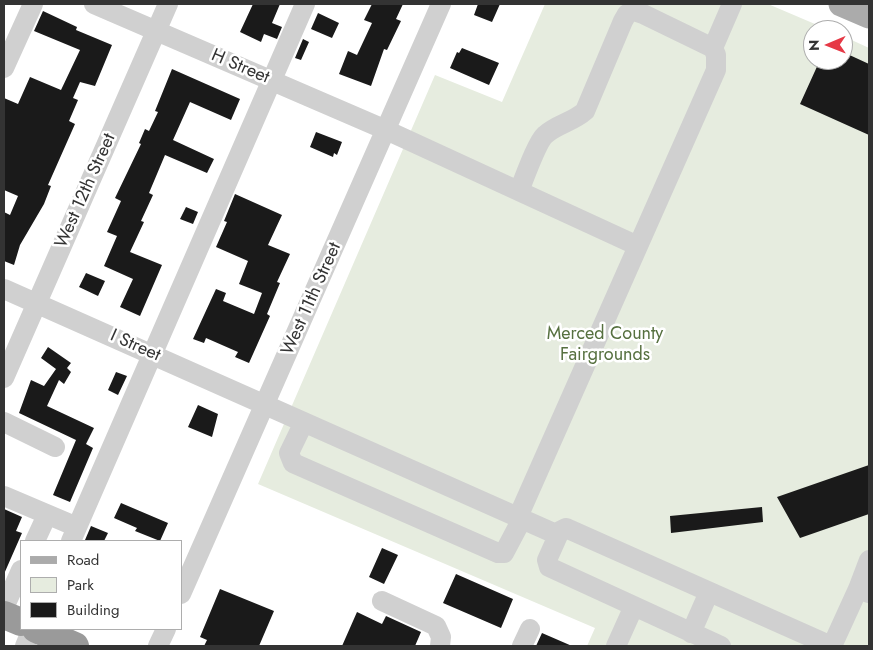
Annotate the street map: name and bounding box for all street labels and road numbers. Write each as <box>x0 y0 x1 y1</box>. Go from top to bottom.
street label: H Street <box>208 45 272 89</box>
street label: West 12th Street <box>51 130 121 252</box>
street label: West 11th Street <box>278 239 346 359</box>
street label: I Street <box>107 325 163 367</box>

